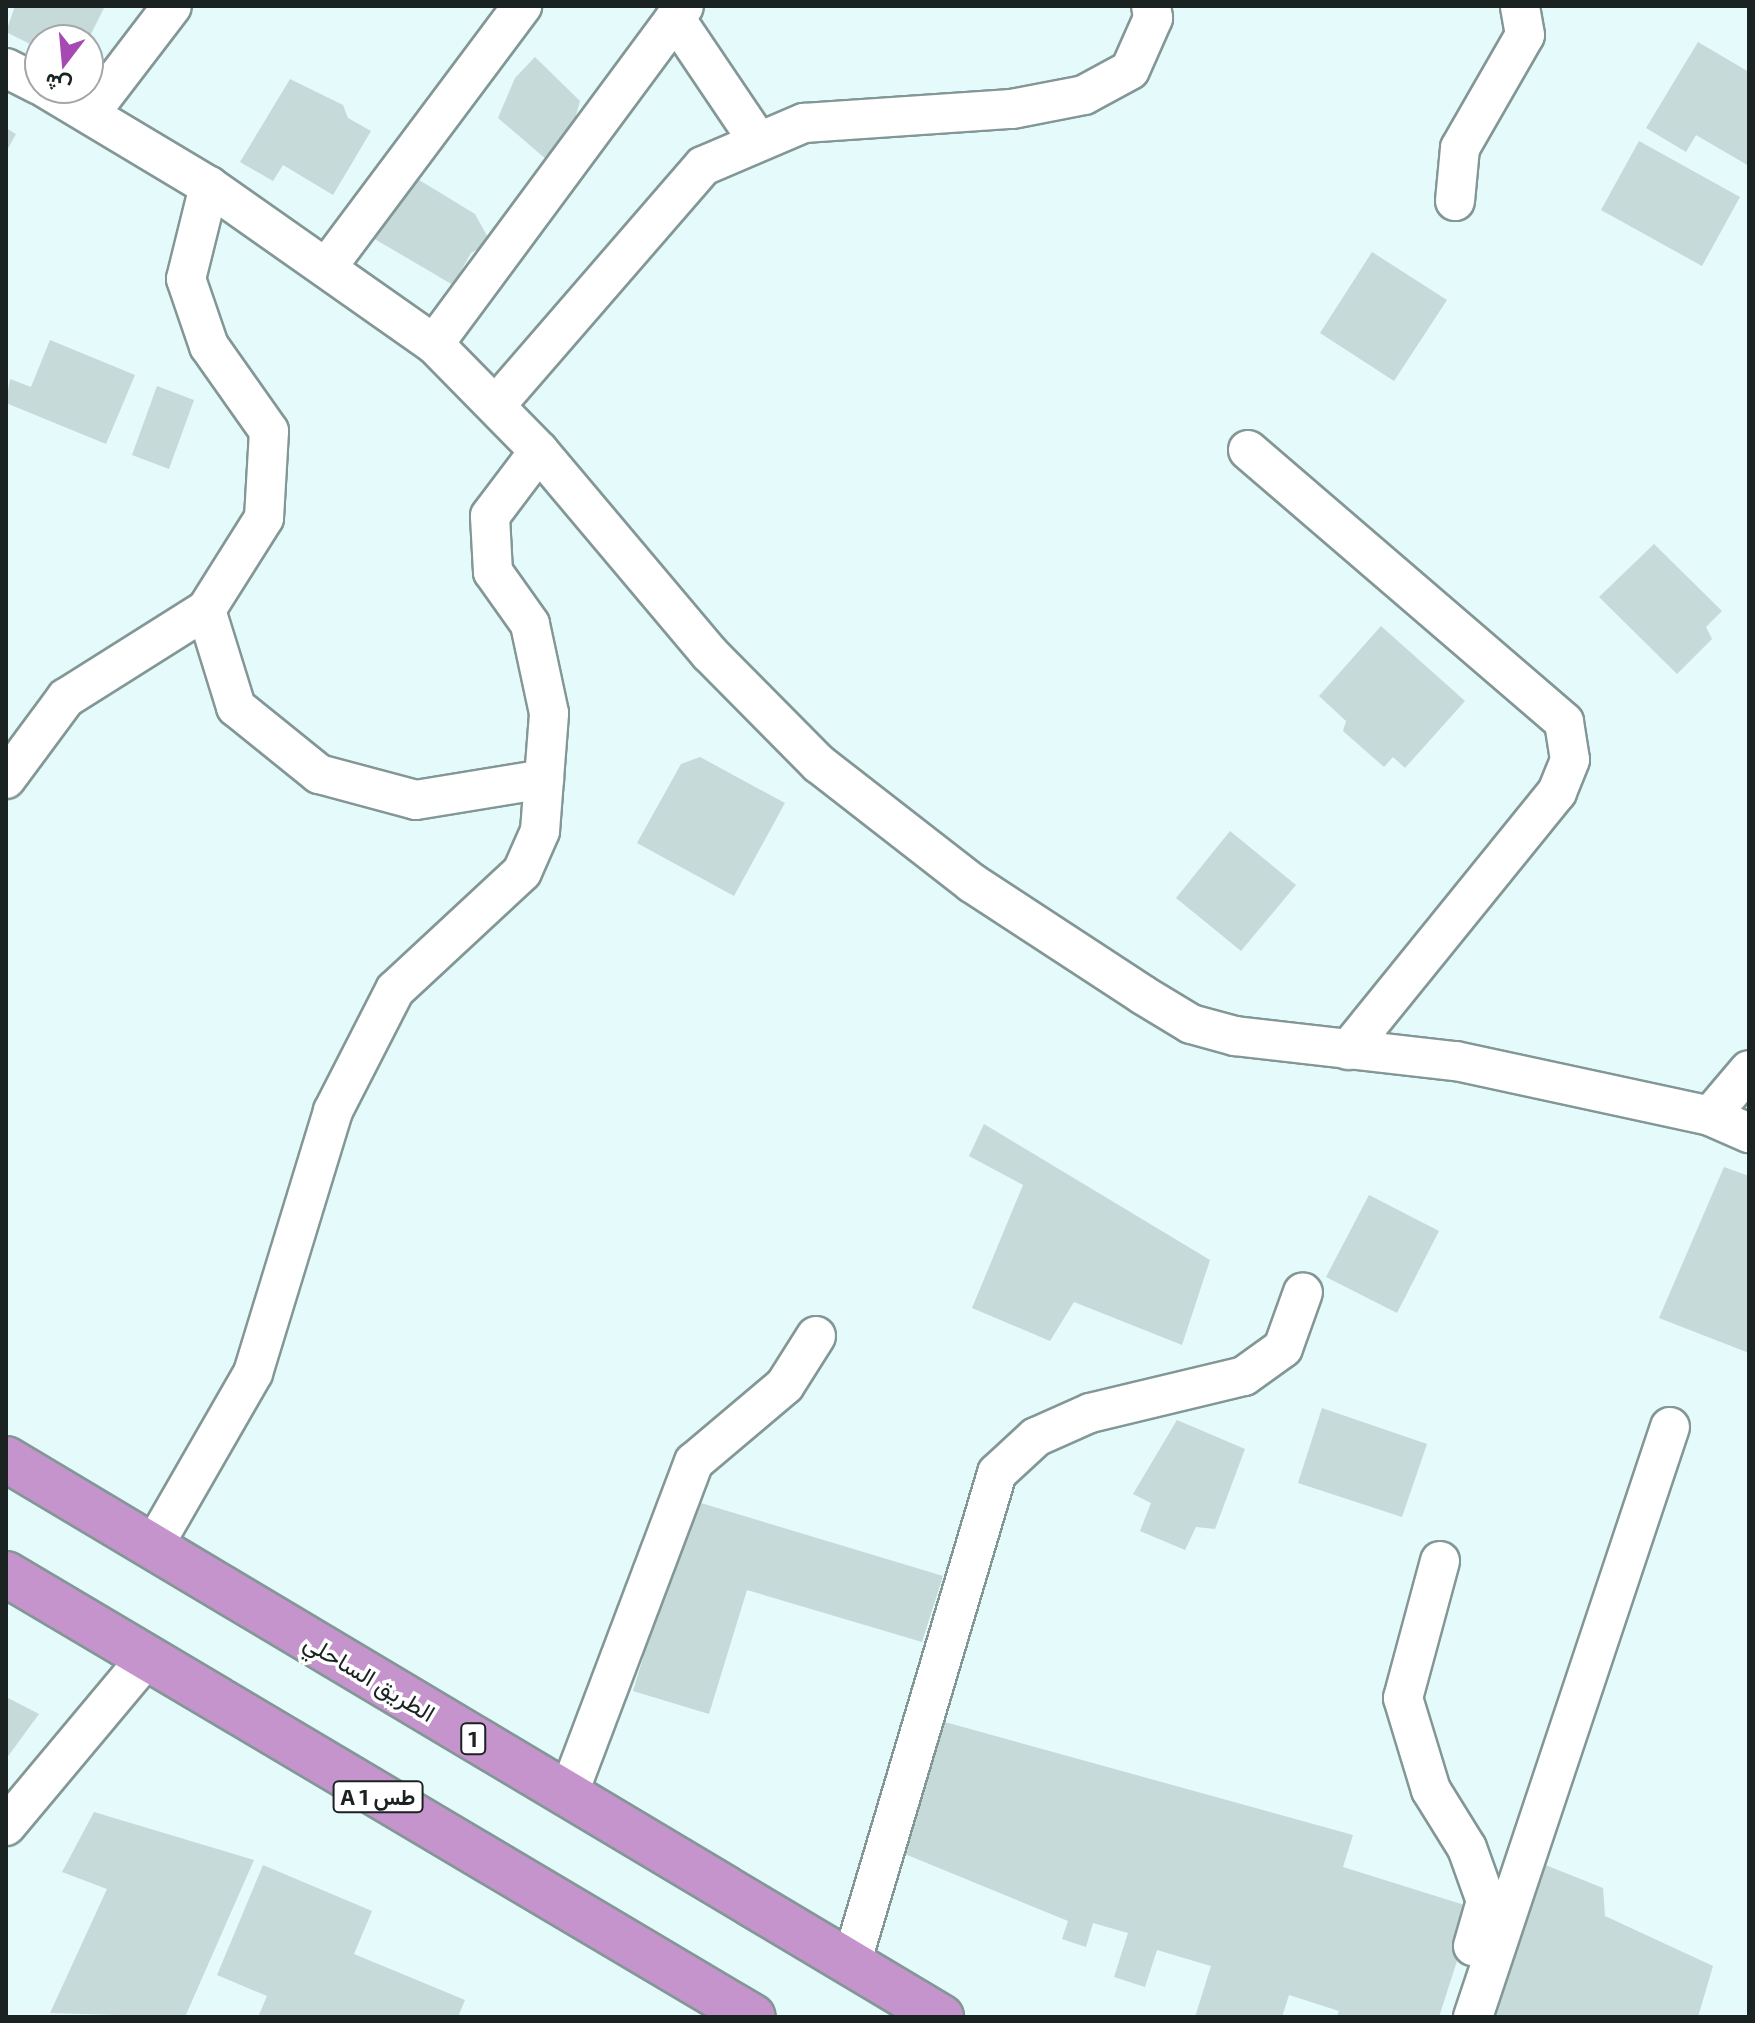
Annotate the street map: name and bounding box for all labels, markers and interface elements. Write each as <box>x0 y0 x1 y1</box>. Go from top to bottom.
north arrow <box>24 24 104 104</box>
text: ش <box>42 69 74 101</box>
street label: الطريق الساحلي <box>299 1627 441 1727</box>
road number: 1 <box>459 1721 487 1757</box>
road number: A 1 طس <box>332 1779 424 1815</box>

